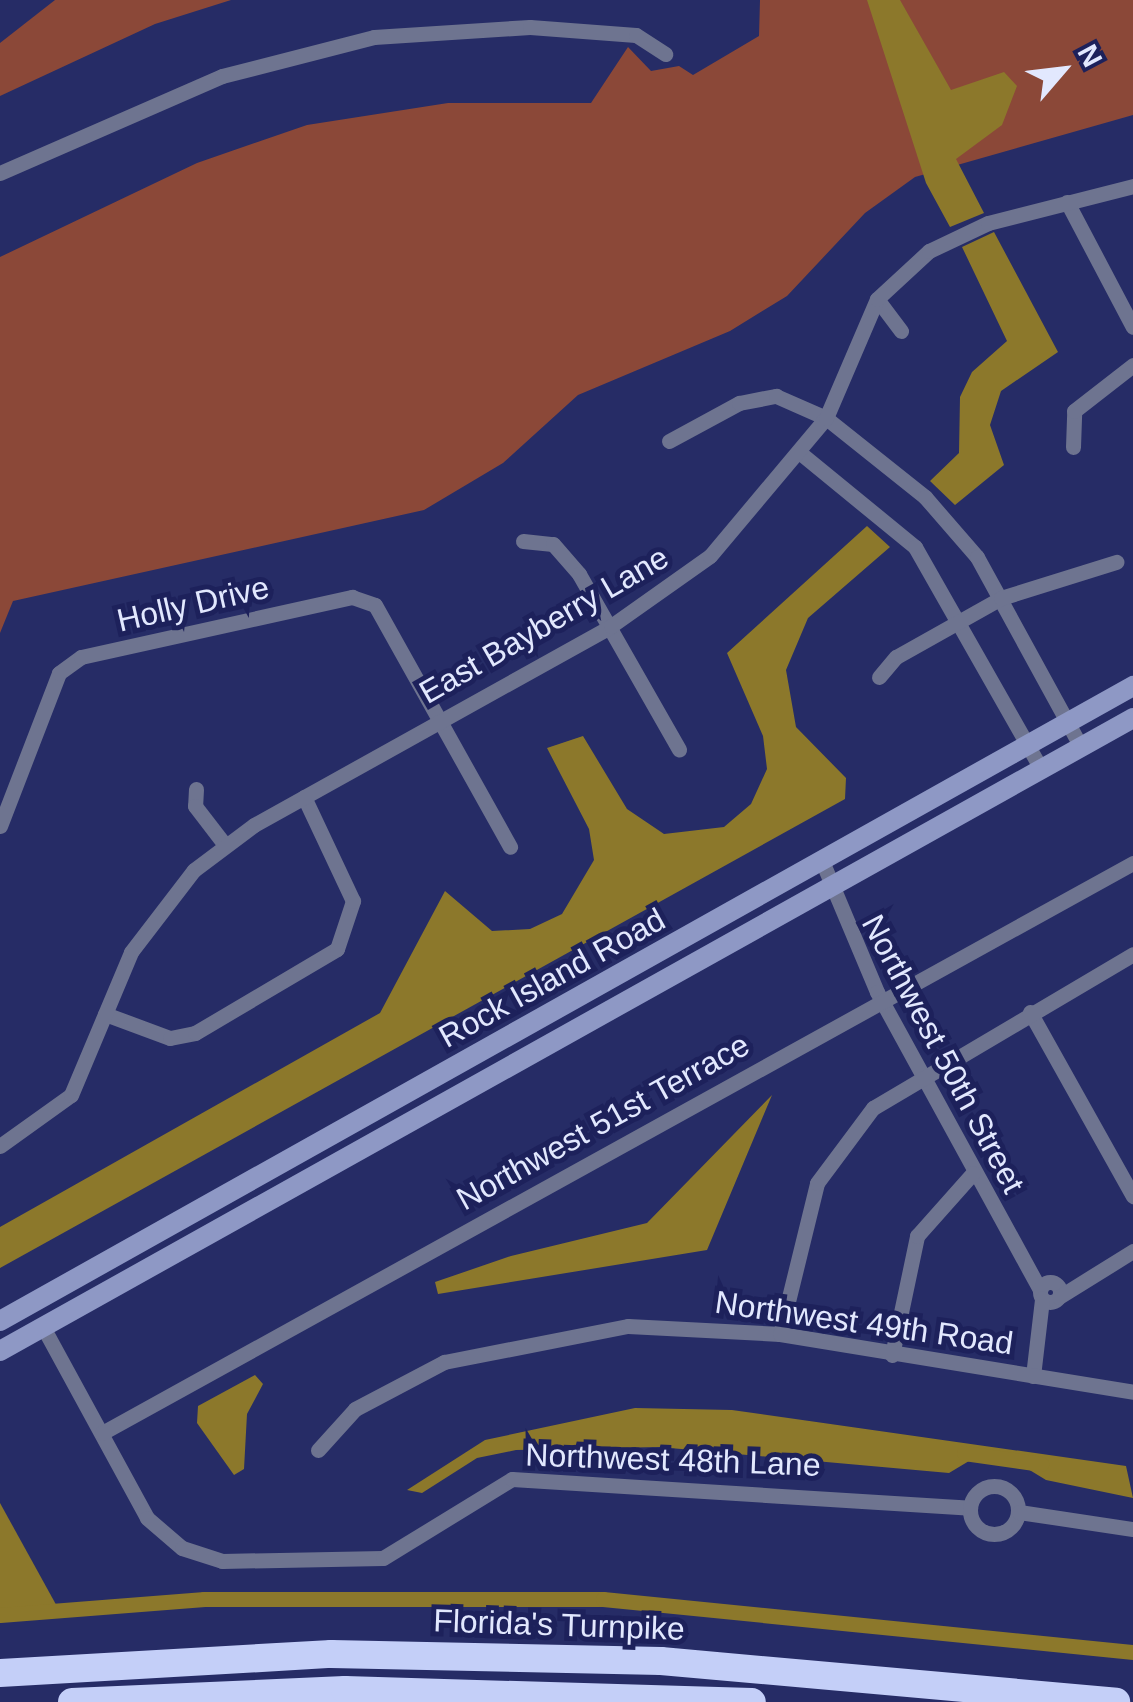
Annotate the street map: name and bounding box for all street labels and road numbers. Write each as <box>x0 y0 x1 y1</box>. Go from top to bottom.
street label: East Bayberry Lane <box>413 538 675 712</box>
street label: Holly Drive <box>113 568 273 640</box>
street label: Rock Island Road <box>432 900 672 1056</box>
street label: Northwest 50th Street <box>853 908 1033 1200</box>
street label: Northwest 51st Terrace <box>450 1025 756 1219</box>
street label: Northwest 49th Road <box>712 1283 1016 1363</box>
street label: Northwest 48th Lane <box>525 1436 821 1484</box>
street label: Florida's Turnpike <box>432 1601 686 1649</box>

